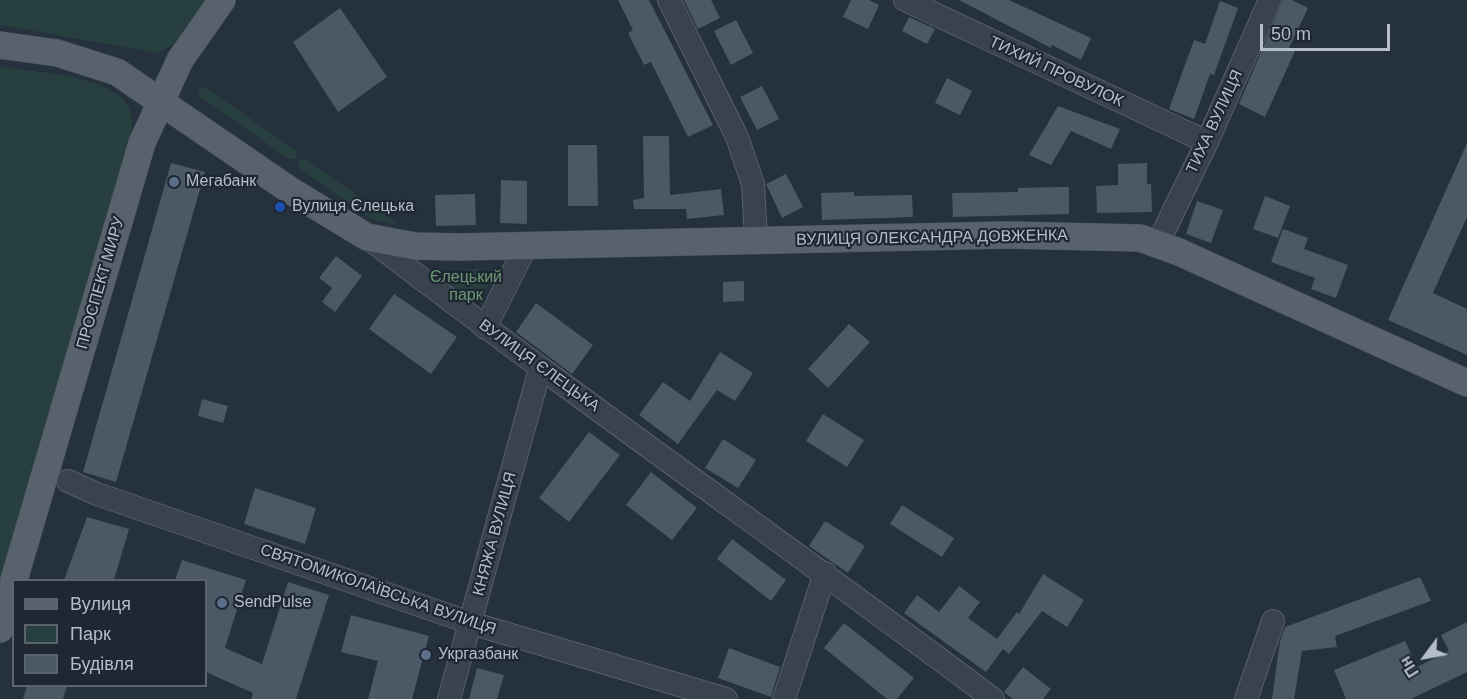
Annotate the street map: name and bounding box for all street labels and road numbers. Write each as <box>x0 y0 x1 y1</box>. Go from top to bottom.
street label: ТИХИЙ ПРОВУЛОК <box>986 33 1126 111</box>
street label: ТИХА ВУЛИЦЯ <box>1183 67 1247 177</box>
street label: ПРОСПЕКТ МИРУ <box>73 215 129 351</box>
street label: ВУЛИЦЯ ОЛЕКСАНДРА ДОВЖЕНКА <box>796 226 1068 250</box>
street label: ВУЛИЦЯ ЄЛЕЦЬКА <box>475 316 603 416</box>
street label: КНЯЖА ВУЛИЦЯ <box>469 470 521 598</box>
street label: СВЯТОМИКОЛАЇВСЬКА ВУЛИЦЯ <box>257 540 499 640</box>

